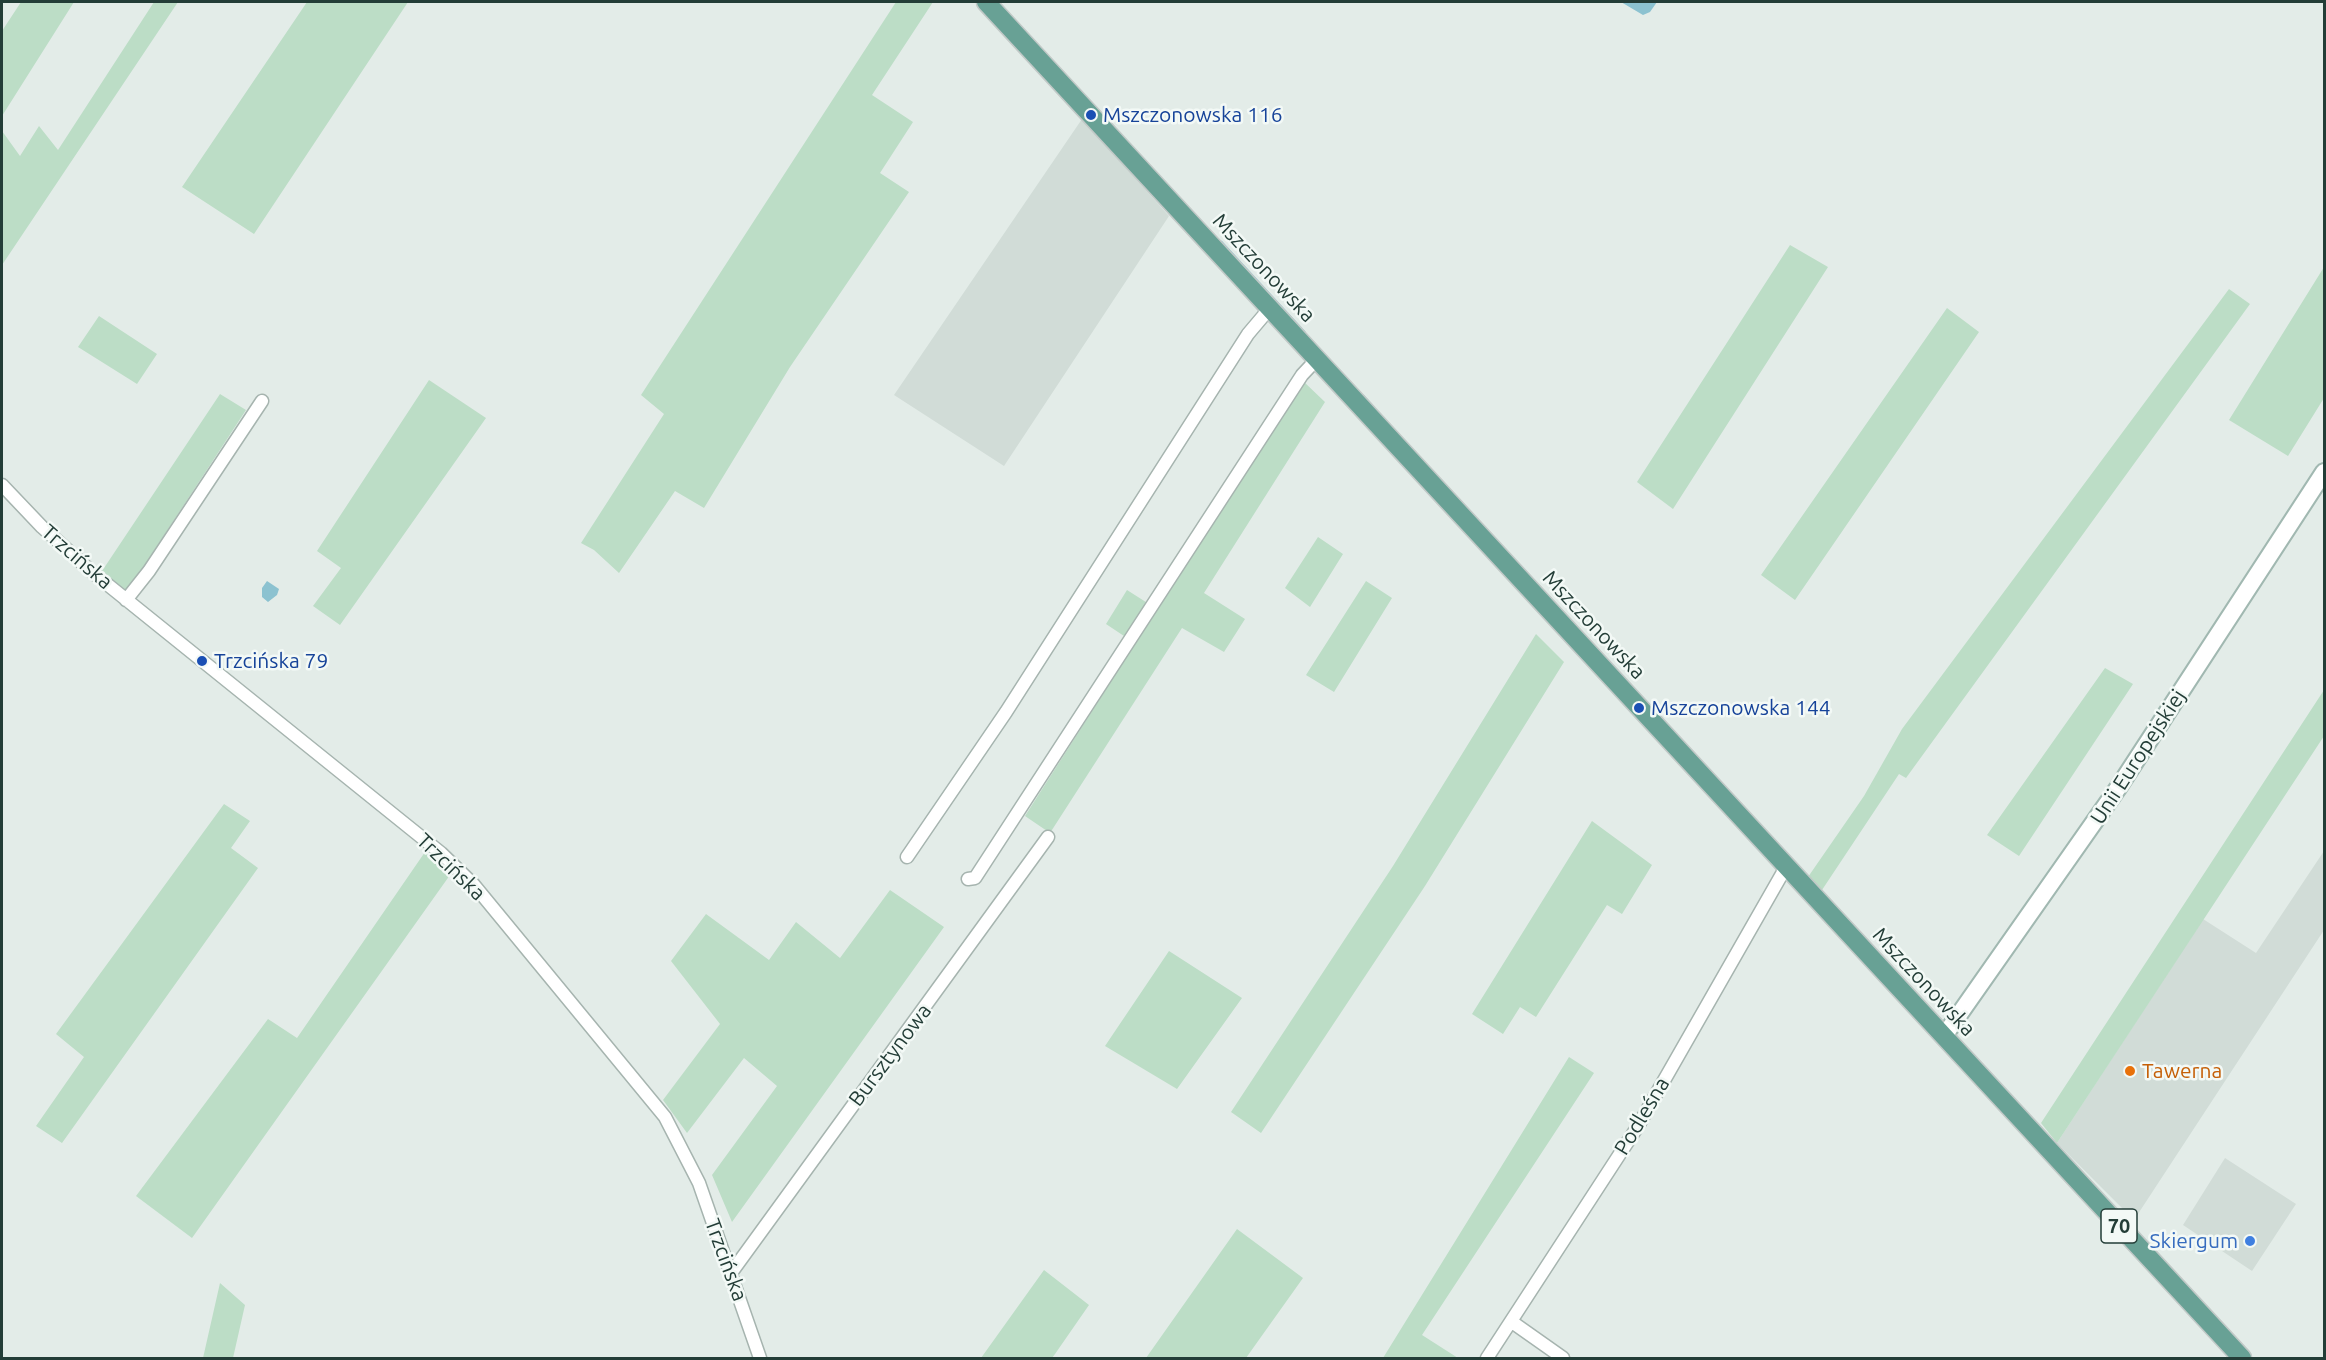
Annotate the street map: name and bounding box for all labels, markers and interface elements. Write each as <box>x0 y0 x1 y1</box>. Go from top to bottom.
place label: Mszczonowska 116 <box>1103 102 1283 128</box>
marker: Mszczonowska 116 <box>1084 108 1098 122</box>
street label: Mszczonowska <box>1207 208 1321 328</box>
street label: Trzcińska <box>36 519 118 595</box>
street label: Mszczonowska <box>1537 565 1651 685</box>
place label: Trzcińska 79 <box>214 648 328 674</box>
marker: Trzcińska 79 <box>195 654 209 668</box>
street label: Unii Europejskiej <box>2085 685 2191 829</box>
place label: Mszczonowska 144 <box>1651 695 1831 721</box>
marker: Mszczonowska 144 <box>1632 701 1646 715</box>
street label: Trzcińska <box>411 828 491 906</box>
street label: Mszczonowska <box>1867 922 1981 1042</box>
street label: Bursztynowa <box>843 999 937 1111</box>
place label: Tawerna <box>2142 1058 2222 1084</box>
marker: Tawerna <box>2123 1064 2137 1078</box>
street label: Podleśna <box>1609 1073 1675 1159</box>
road number: 70 <box>2101 1209 2137 1243</box>
street label: Trzcińska <box>699 1215 753 1305</box>
place label: Skiergum <box>2150 1228 2238 1254</box>
marker: Skiergum <box>2243 1234 2257 1248</box>

